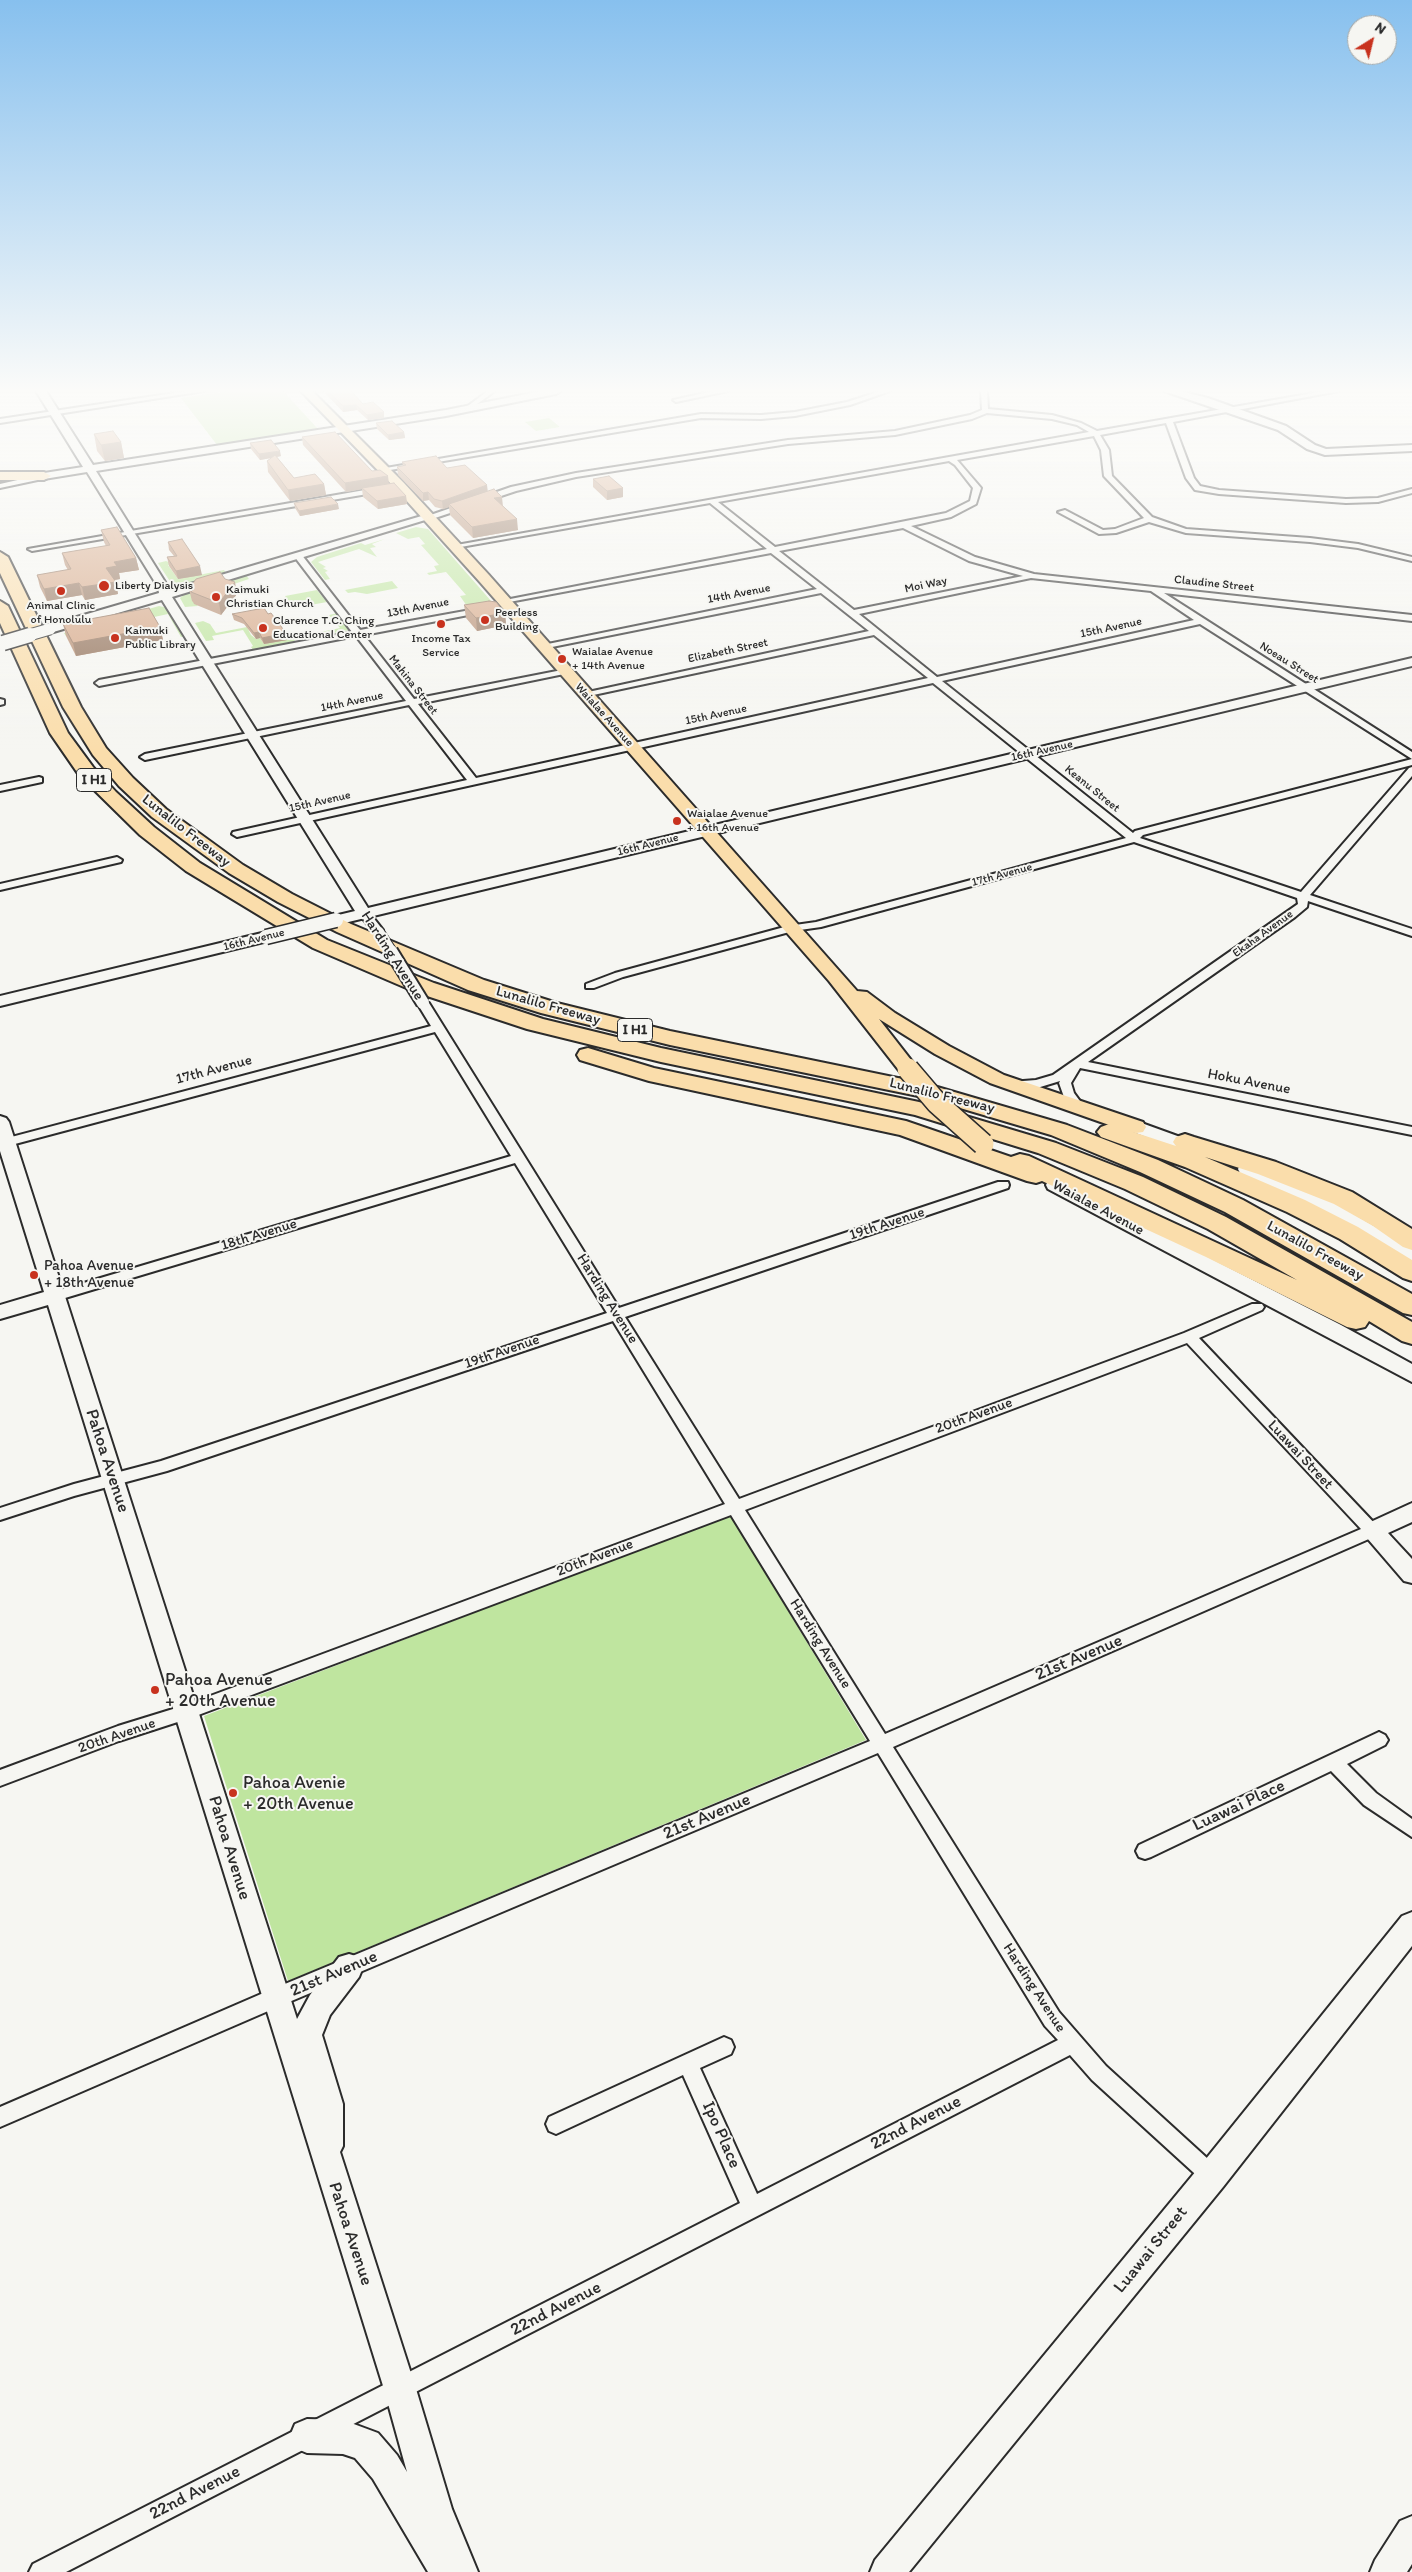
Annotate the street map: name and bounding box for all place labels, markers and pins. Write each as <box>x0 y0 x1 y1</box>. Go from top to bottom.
marker: Liberty Dialysis <box>97 579 111 593</box>
place label: Liberty Dialysis <box>115 579 193 593</box>
place label: Kaimuki Christian Church <box>226 583 313 611</box>
marker: Animal Clinic of Honolulu <box>55 585 67 597</box>
marker: Kaimuki Christian Church <box>210 591 222 603</box>
place label: Animal Clinic of Honolulu <box>27 599 95 627</box>
place label: Peerless Building <box>495 606 538 634</box>
place label: Clarence T.C. Ching Educational Center <box>273 614 374 642</box>
marker: Peerless Building <box>479 614 491 626</box>
marker: Income Tax Service <box>435 618 447 630</box>
marker: Clarence T.C. Ching Educational Center <box>257 622 269 634</box>
place label: Kaimuki Public Library <box>125 624 196 652</box>
marker: Kaimuki Public Library <box>109 632 121 644</box>
place label: Income Tax Service <box>411 632 471 660</box>
place label: Waialae Avenue + 14th Avenue <box>572 645 653 673</box>
marker: Waialae Avenue + 14th Avenue <box>556 653 568 665</box>
place label: Waialae Avenue + 16th Avenue <box>687 807 768 835</box>
marker: Waialae Avenue + 16th Avenue <box>671 815 683 827</box>
place label: Pahoa Avenue + 18th Avenue <box>44 1257 134 1292</box>
marker: Pahoa Avenue + 18th Avenue <box>28 1269 40 1281</box>
place label: Pahoa Avenue + 20th Avenue <box>165 1669 276 1712</box>
marker: Pahoa Avenue + 20th Avenue <box>149 1684 161 1696</box>
place label: Pahoa Avenie + 20th Avenue <box>243 1772 354 1815</box>
marker: Pahoa Avenie + 20th Avenue <box>227 1787 239 1799</box>

